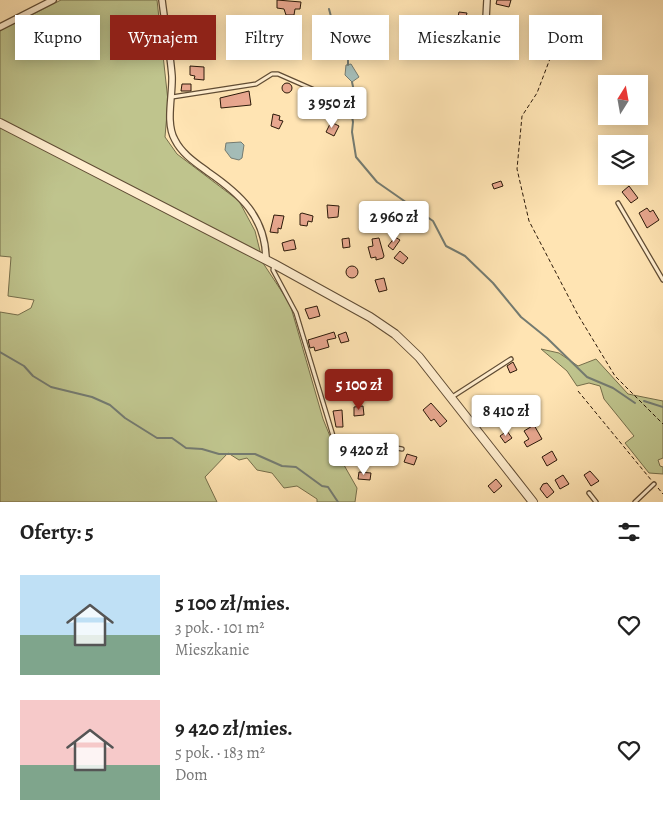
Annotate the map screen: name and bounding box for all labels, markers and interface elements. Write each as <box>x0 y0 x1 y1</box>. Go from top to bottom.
chip: Kupno <box>15 15 100 60</box>
chip: Wynajem <box>110 15 216 60</box>
chip: Filtry <box>226 15 302 60</box>
chip: Nowe <box>312 15 389 60</box>
chip: Mieszkanie <box>399 15 519 60</box>
chip: Dom <box>529 15 602 60</box>
north arrow <box>598 75 648 125</box>
map controls <box>598 75 648 185</box>
pin: 3 950 zł <box>280 86 384 129</box>
text: 3 950 zł <box>309 92 355 114</box>
button: layers <box>598 135 648 185</box>
pin: 2 960 zł <box>342 200 446 243</box>
text: 2 960 zł <box>370 206 418 228</box>
pin: 5 100 zł <box>307 368 411 411</box>
text: 5 100 zł <box>336 374 382 396</box>
pin: 8 410 zł <box>454 394 558 437</box>
text: 8 410 zł <box>483 400 529 422</box>
pin: 9 420 zł <box>312 434 416 476</box>
text: 9 420 zł <box>340 439 388 461</box>
text: Oferty: 5 <box>20 518 94 546</box>
icon: filters <box>615 518 643 546</box>
text: 5 100 zł/mies. <box>175 589 290 617</box>
icon: home <box>60 595 120 655</box>
icon: heart <box>615 611 643 639</box>
text: 3 pok. · 101 m² <box>175 617 264 639</box>
text: Mieszkanie <box>175 639 249 661</box>
text: 9 420 zł/mies. <box>175 714 293 742</box>
icon: home <box>60 720 120 780</box>
icon: heart <box>615 736 643 764</box>
text: 5 pok. · 183 m² <box>175 742 265 764</box>
text: Dom <box>175 764 208 786</box>

